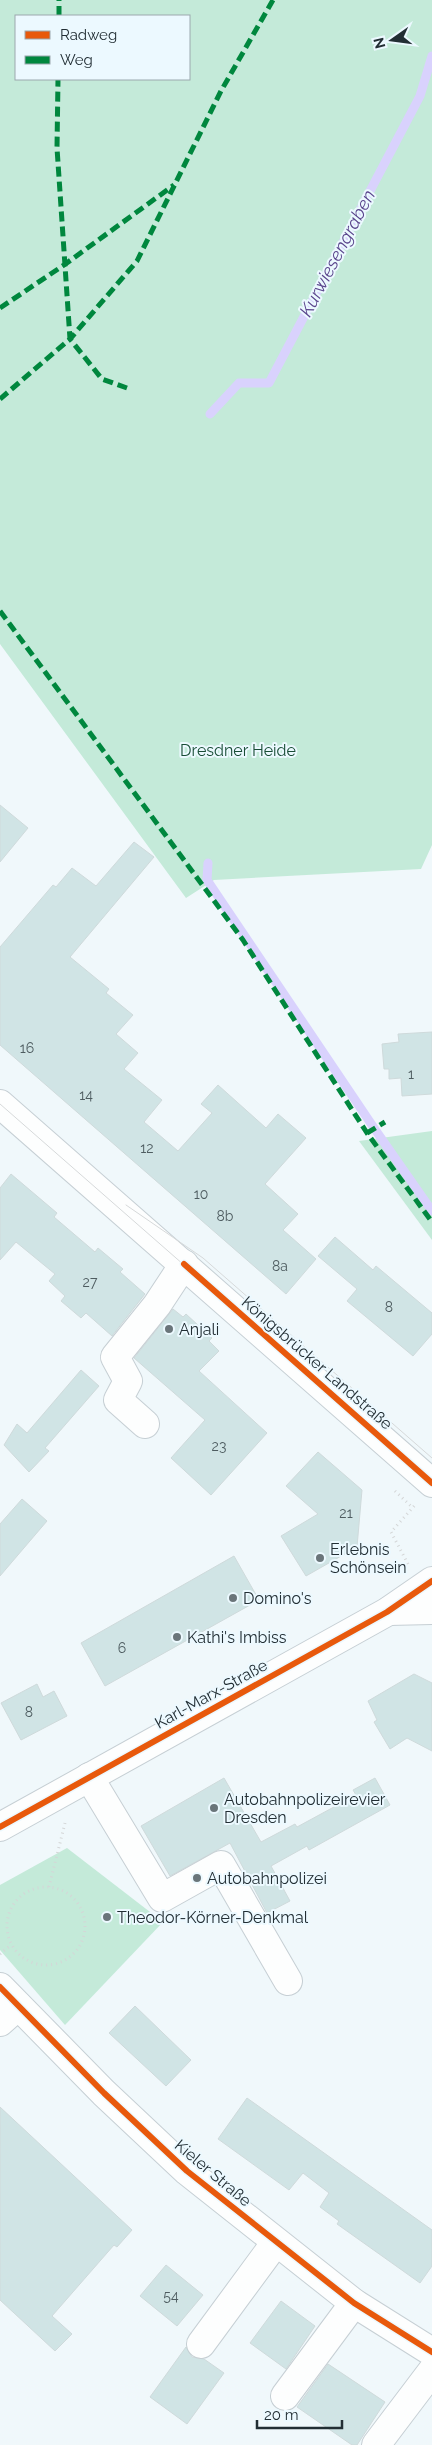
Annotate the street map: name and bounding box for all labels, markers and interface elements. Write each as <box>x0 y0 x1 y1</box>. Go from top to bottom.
legend <box>15 15 190 80</box>
north arrow <box>367 15 417 65</box>
text: Radweg <box>60 26 117 44</box>
text: N <box>370 36 388 50</box>
text: Weg <box>60 51 93 69</box>
water label: Kurwiesengraben <box>295 186 379 320</box>
park label: Dresdner Heide <box>180 741 296 760</box>
house number: 16 <box>20 1040 34 1056</box>
house number: 1 <box>408 1066 414 1082</box>
house number: 14 <box>79 1087 93 1103</box>
house number: 12 <box>140 1140 154 1156</box>
house number: 10 <box>194 1186 208 1202</box>
house number: 8b <box>217 1208 234 1224</box>
house number: 8a <box>272 1258 288 1274</box>
house number: 27 <box>83 1274 98 1290</box>
street label: Königsbrücker Landstraße <box>238 1292 396 1434</box>
house number: 8 <box>385 1299 393 1315</box>
place label: Anjali <box>179 1320 219 1339</box>
marker: Anjali <box>163 1323 175 1335</box>
house number: 23 <box>212 1438 226 1454</box>
house number: 21 <box>339 1505 353 1521</box>
place label: Erlebnis Schönsein <box>330 1540 407 1577</box>
marker: Erlebnis Schönsein <box>314 1552 326 1564</box>
place label: Domino's <box>243 1589 312 1608</box>
marker: Domino's <box>227 1592 239 1604</box>
place label: Kathi's Imbiss <box>187 1628 287 1647</box>
marker: Kathi's Imbiss <box>171 1631 183 1643</box>
house number: 6 <box>118 1640 126 1656</box>
street label: Karl-Marx-Straße <box>151 1655 271 1733</box>
house number: 8 <box>25 1704 33 1720</box>
place label: Autobahnpolizeirevier Dresden <box>224 1790 386 1827</box>
marker: Autobahnpolizeirevier Dresden <box>208 1802 220 1814</box>
place label: Autobahnpolizei <box>207 1869 327 1888</box>
marker: Autobahnpolizei <box>191 1872 203 1884</box>
place label: Theodor-Körner-Denkmal <box>117 1908 309 1927</box>
marker: Theodor-Körner-Denkmal <box>101 1911 113 1923</box>
street label: Kieler Straße <box>171 2136 255 2210</box>
house number: 54 <box>163 2288 179 2304</box>
scale bar <box>257 2398 342 2430</box>
text: 20 m <box>264 2406 299 2424</box>

